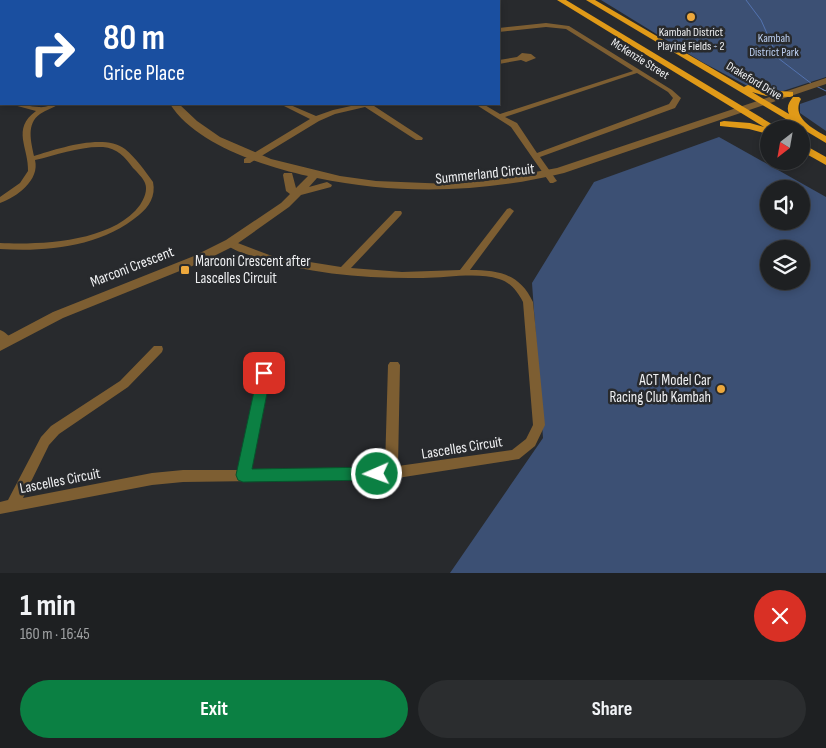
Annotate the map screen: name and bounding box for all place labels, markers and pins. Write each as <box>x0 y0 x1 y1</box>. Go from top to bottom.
marker: Kambah District Playing Fields - 2 <box>685 11 697 23</box>
place label: Kambah District Playing Fields - 2 <box>657 25 725 54</box>
place label: Marconi Crescent after Lascelles Circuit <box>195 252 311 288</box>
marker: Marconi Crescent after Lascelles Circuit <box>179 264 191 276</box>
pin <box>243 352 285 394</box>
place label: ACT Model Car Racing Club Kambah <box>609 371 712 407</box>
marker: ACT Model Car Racing Club Kambah <box>715 383 727 395</box>

